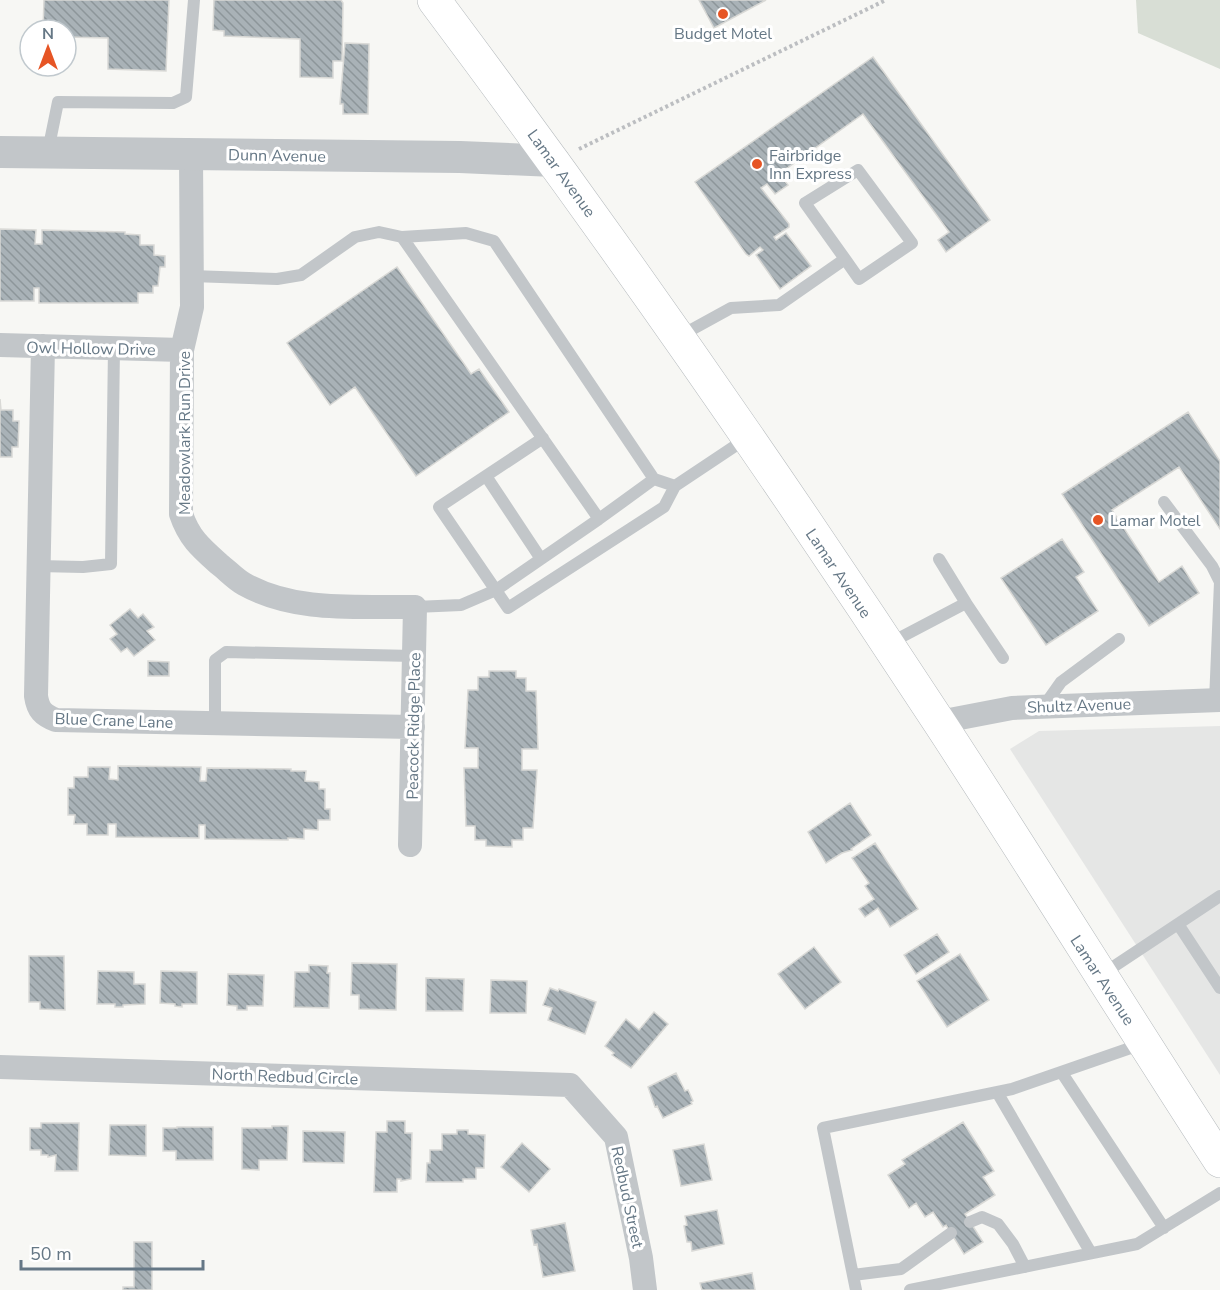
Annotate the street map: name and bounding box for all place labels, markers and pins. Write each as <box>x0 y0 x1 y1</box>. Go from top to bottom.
marker: Budget Motel <box>716 7 730 21</box>
place label: Budget Motel <box>674 23 772 45</box>
place label: Fairbridge Inn Express <box>769 145 852 185</box>
marker: Fairbridge Inn Express <box>750 157 764 171</box>
place label: Lamar Motel <box>1110 510 1201 532</box>
marker: Lamar Motel <box>1091 513 1105 527</box>

